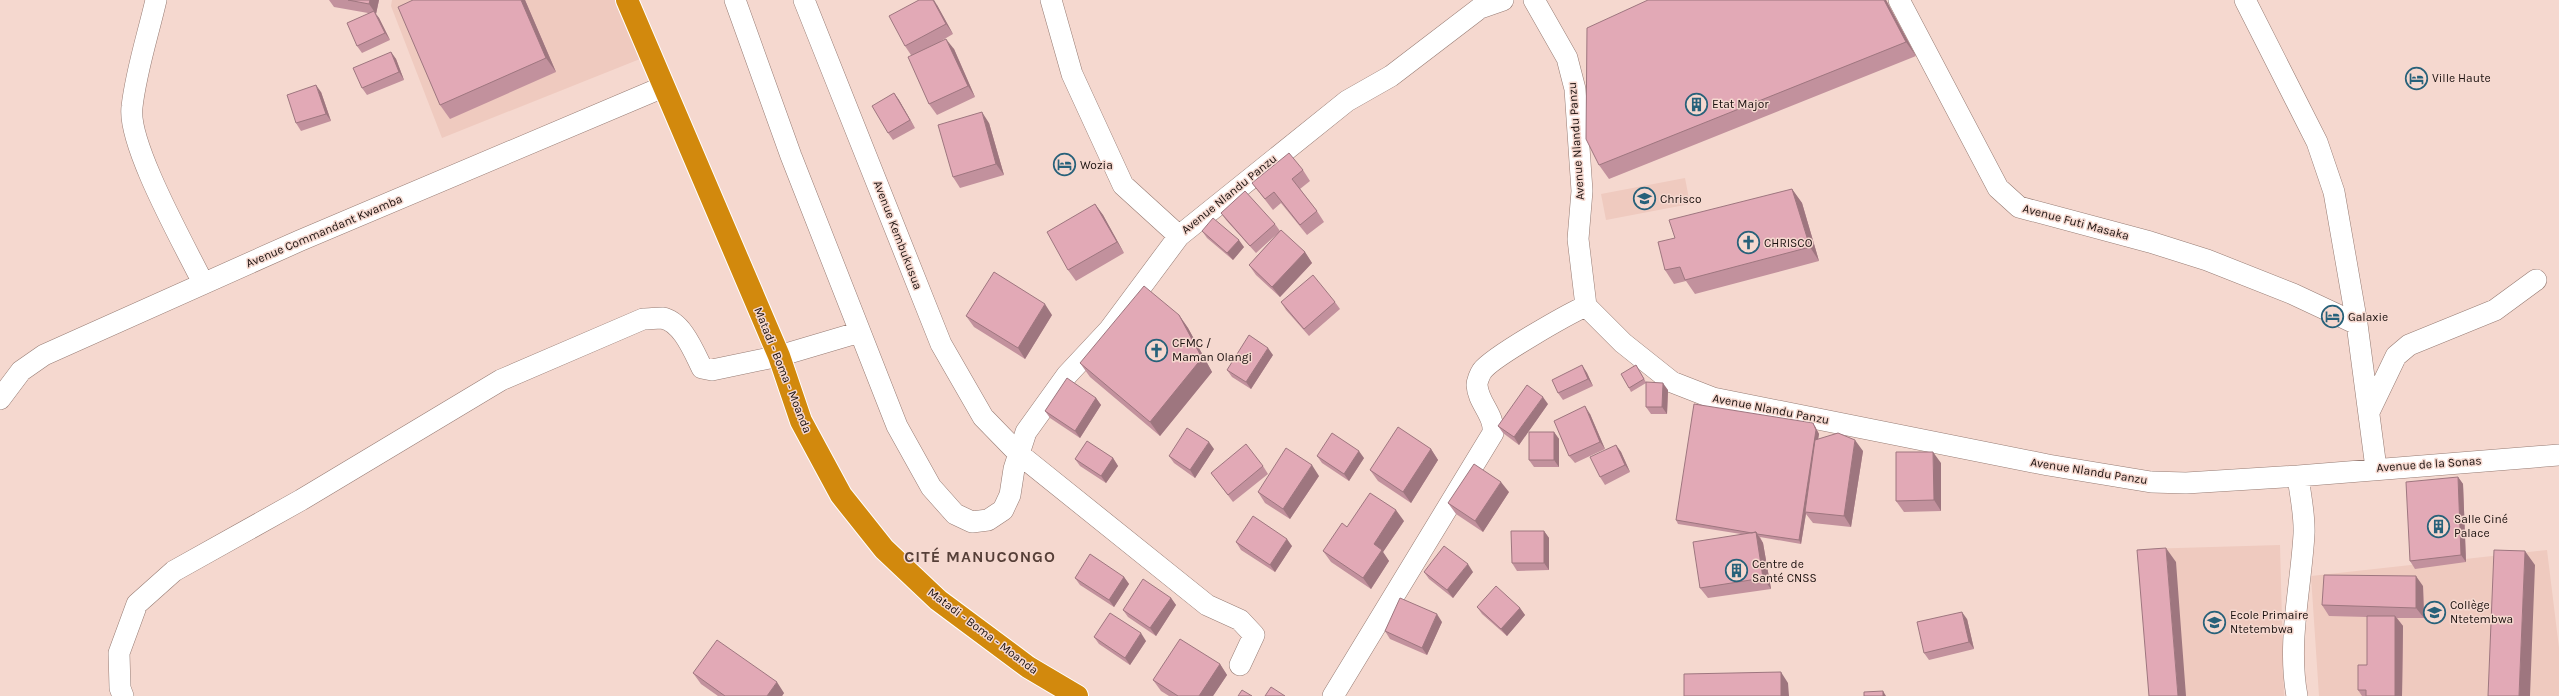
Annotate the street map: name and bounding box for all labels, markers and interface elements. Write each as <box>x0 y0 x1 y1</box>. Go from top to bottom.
hotel icon: Ville Haute <box>2404 65 2430 91</box>
place label: Ville Haute <box>2432 71 2491 85</box>
street label: Avenue Nlandu Panzu <box>1565 81 1587 201</box>
building icon: Etat Major <box>1683 91 1709 117</box>
place label: Etat Major <box>1712 97 1769 111</box>
street label: Avenue Nlandu Panzu <box>1179 151 1279 237</box>
hotel icon: Wozia <box>1052 152 1078 178</box>
place label: Wozia <box>1080 158 1113 172</box>
street label: Avenue Kembukusua <box>871 179 925 291</box>
school or university icon: Chrisco <box>1632 186 1658 212</box>
street label: Avenue Commandant Kwamba <box>244 192 404 270</box>
place label: Chrisco <box>1660 192 1702 206</box>
street label: Avenue Futi Masaka <box>2021 201 2131 243</box>
church icon: CHRISCO <box>1735 230 1761 256</box>
place label: CHRISCO <box>1764 236 1813 250</box>
hotel icon: Galaxie <box>2319 304 2345 330</box>
street label: Matadi - Boma - Moanda <box>751 305 815 435</box>
place label: Galaxie <box>2348 310 2388 324</box>
place label: CFMC / Maman Olangi <box>1172 336 1252 364</box>
church icon: CFMC / Maman Olangi <box>1143 337 1169 363</box>
street label: Avenue Nlandu Panzu <box>1712 391 1830 427</box>
street label: Avenue de la Sonas <box>2376 453 2482 475</box>
street label: Avenue Nlandu Panzu <box>2029 455 2149 487</box>
place label: Salle Ciné Palace <box>2454 512 2508 540</box>
building icon: Salle Ciné Palace <box>2426 513 2452 539</box>
district label: CITÉ MANUCONGO <box>904 547 1056 566</box>
place label: Centre de Santé CNSS <box>1752 557 1817 585</box>
building icon: Centre de Santé CNSS <box>1723 558 1749 584</box>
street label: Matadi - Boma - Moanda <box>925 585 1041 677</box>
place label: Collège Ntetembwa <box>2450 598 2513 626</box>
school or university icon: Collège Ntetembwa <box>2421 599 2447 625</box>
place label: Ecole Primaire Ntetembwa <box>2230 608 2308 636</box>
school or university icon: Ecole Primaire Ntetembwa <box>2201 609 2227 635</box>

